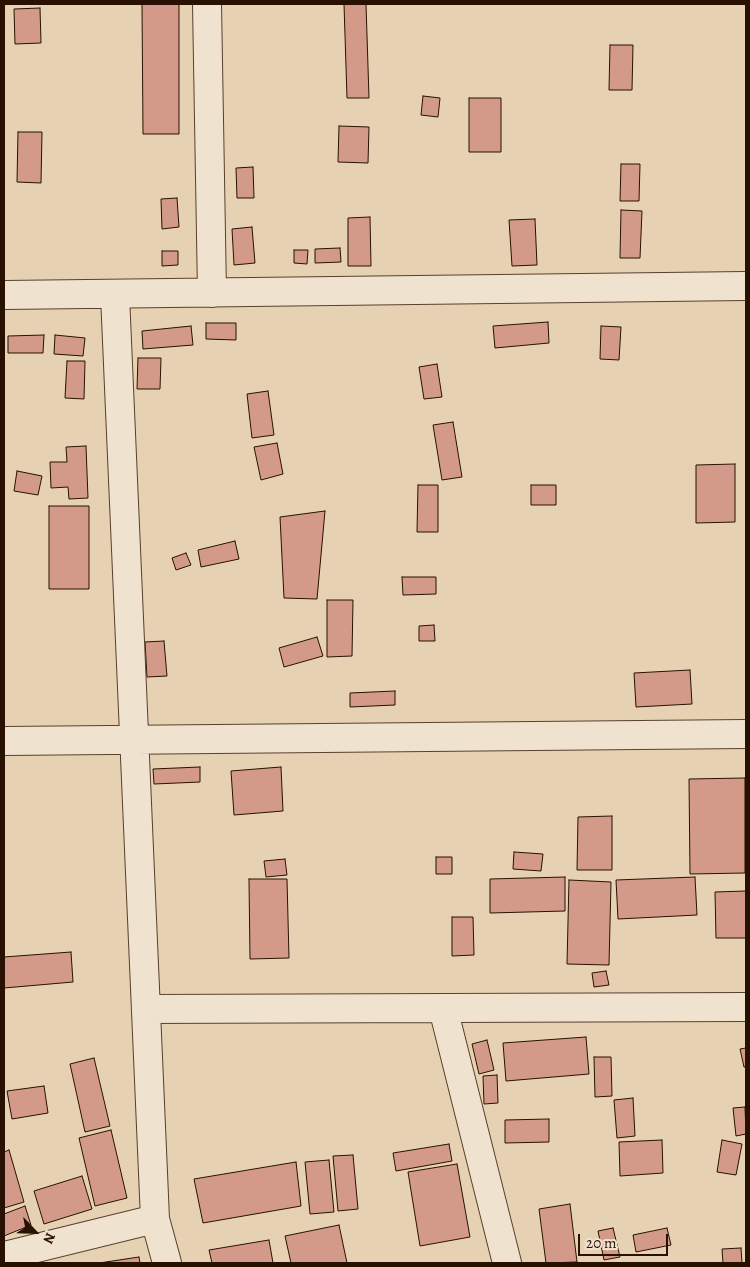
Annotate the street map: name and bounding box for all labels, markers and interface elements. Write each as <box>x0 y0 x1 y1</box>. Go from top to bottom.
north arrow <box>10 1207 60 1257</box>
scale bar <box>580 1224 670 1256</box>
text: N <box>38 1230 60 1247</box>
text: 20 m <box>586 1233 617 1253</box>

